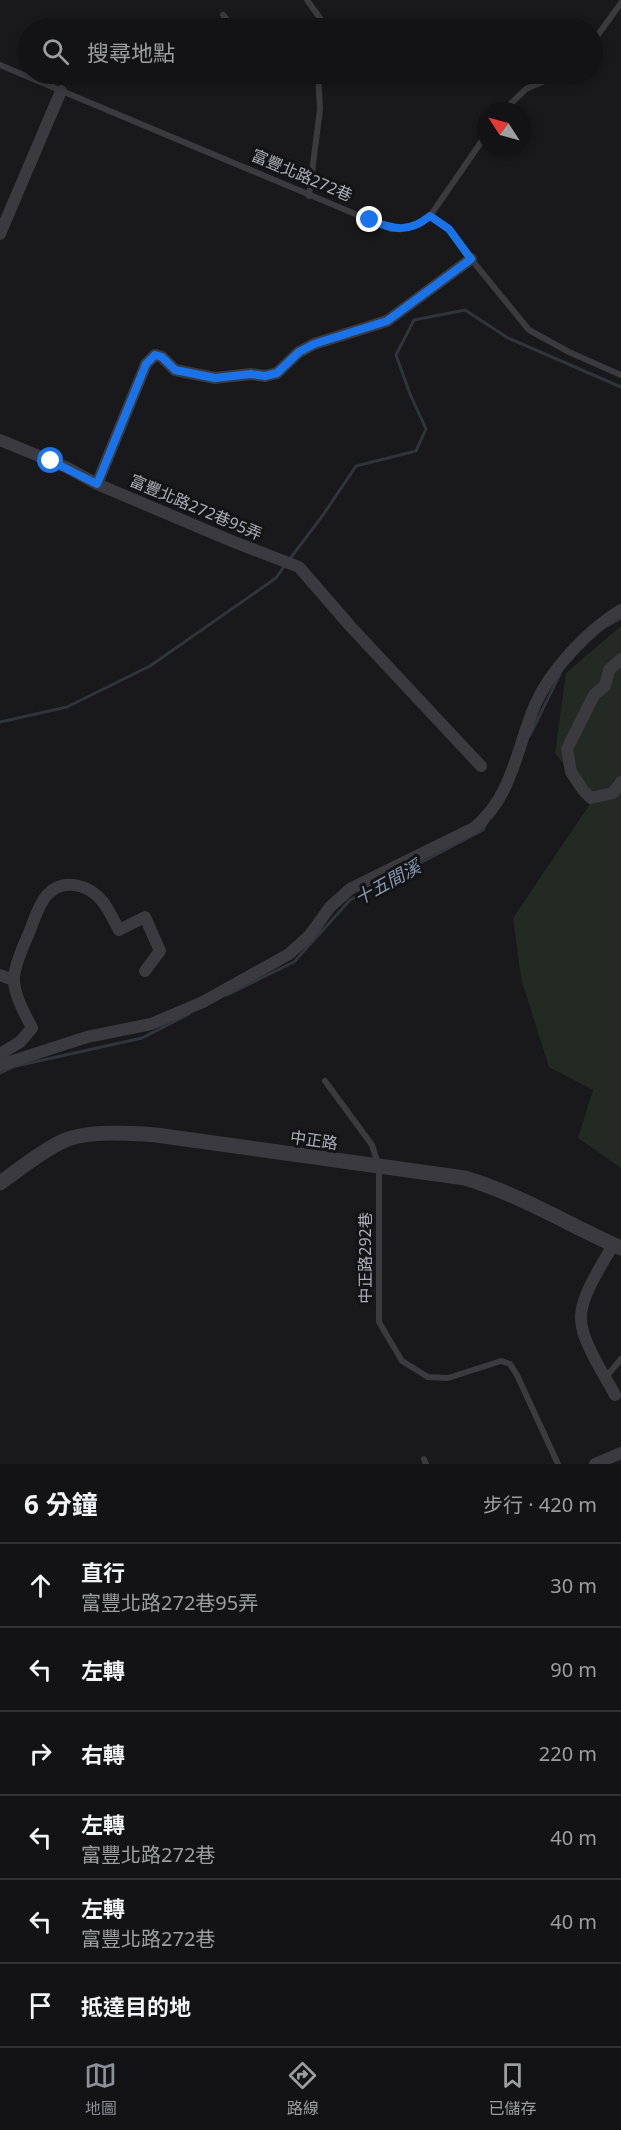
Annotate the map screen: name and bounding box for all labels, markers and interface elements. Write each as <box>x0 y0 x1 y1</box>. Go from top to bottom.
search box <box>18 18 603 84</box>
icon: search <box>39 35 72 68</box>
text: 搜尋地點 <box>87 37 175 67</box>
north arrow <box>477 102 531 156</box>
street label: 富豐北路272巷 <box>248 144 356 206</box>
route end <box>356 206 382 232</box>
route start <box>37 447 63 473</box>
street label: 富豐北路272巷95弄 <box>126 469 266 545</box>
water label: 十五間溪 <box>350 853 427 910</box>
street label: 中正路 <box>289 1126 339 1154</box>
street label: 中正路292巷 <box>354 1212 376 1304</box>
text: 6 分鐘 <box>24 1486 98 1522</box>
text: 步行 · 420 m <box>483 1491 597 1518</box>
text: 直行 <box>81 1557 125 1587</box>
icon: ahead <box>24 1569 57 1602</box>
text: 30 m <box>550 1572 597 1599</box>
text: 富豐北路272巷95弄 <box>81 1589 258 1616</box>
icon: left <box>24 1653 57 1686</box>
text: 左轉 <box>81 1655 125 1685</box>
text: 90 m <box>550 1656 597 1683</box>
icon: right <box>24 1737 57 1770</box>
text: 右轉 <box>81 1739 125 1769</box>
text: 220 m <box>539 1740 597 1767</box>
text: 左轉 <box>81 1809 125 1839</box>
icon: left <box>24 1821 57 1854</box>
text: 40 m <box>550 1824 597 1851</box>
text: 富豐北路272巷 <box>81 1841 215 1868</box>
text: 左轉 <box>81 1893 125 1923</box>
icon: left <box>24 1905 57 1938</box>
text: 40 m <box>550 1908 597 1935</box>
text: 富豐北路272巷 <box>81 1925 215 1952</box>
icon: arrive <box>24 1989 57 2022</box>
text: 抵達目的地 <box>81 1991 191 2021</box>
tab: 地圖 <box>84 2059 117 2119</box>
tab: 路線 <box>286 2059 319 2119</box>
tab: 已儲存 <box>488 2059 536 2119</box>

